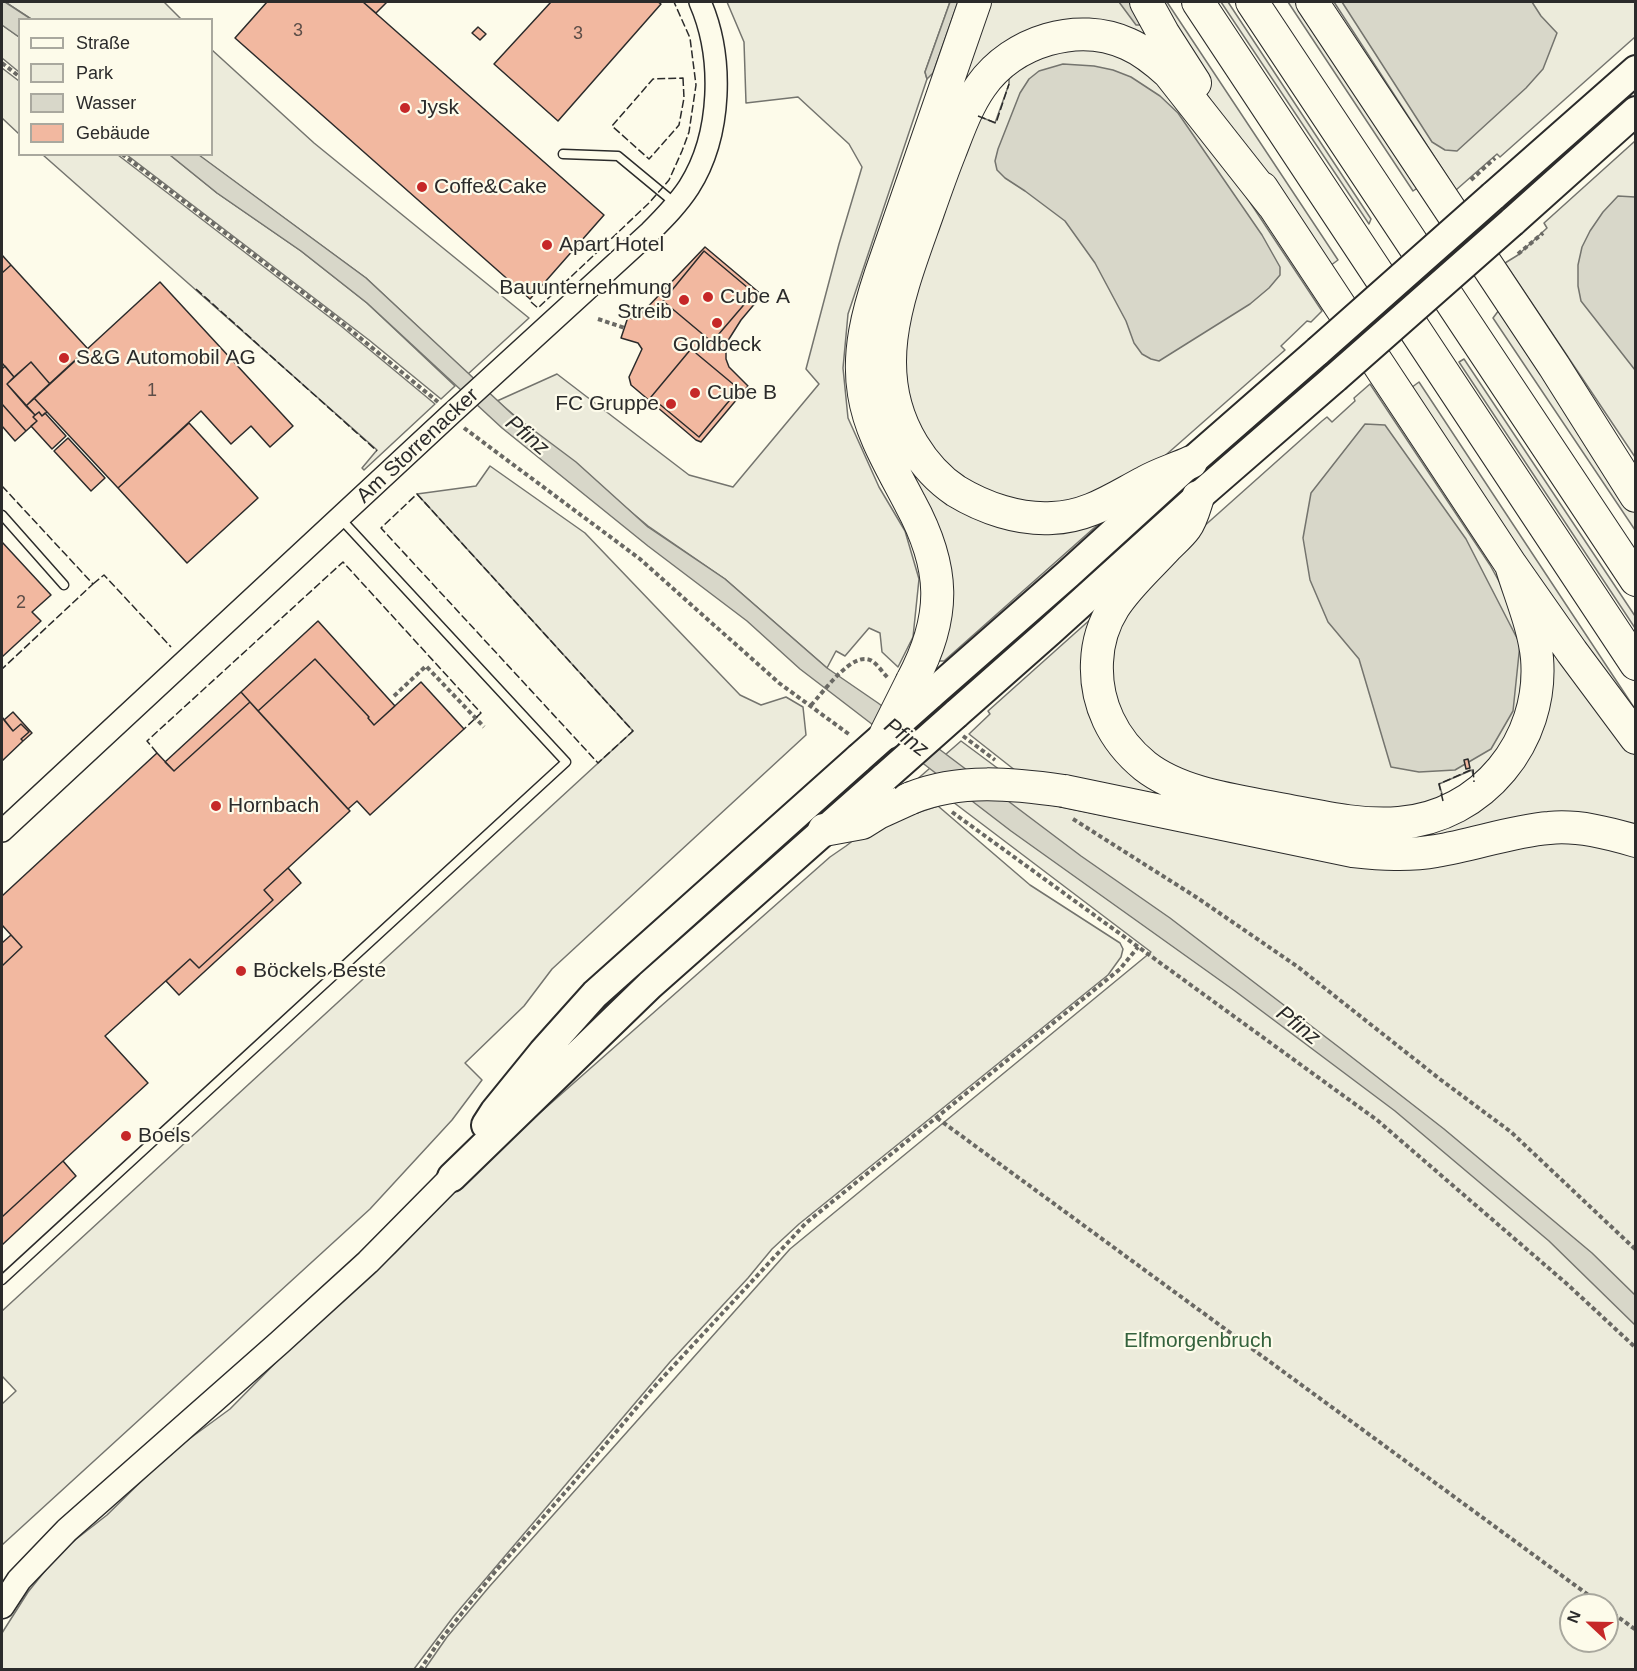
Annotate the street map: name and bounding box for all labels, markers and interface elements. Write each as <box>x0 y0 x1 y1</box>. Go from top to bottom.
legend <box>18 18 213 156</box>
house number: 3 <box>293 20 303 42</box>
house number: 3 <box>573 23 583 45</box>
text: Straße <box>76 33 130 53</box>
text: Park <box>76 63 113 83</box>
text: Wasser <box>76 93 136 113</box>
place label: Jysk <box>417 95 459 121</box>
marker: Jysk <box>398 101 412 115</box>
text: Gebäude <box>76 123 150 143</box>
place label: Coffe&Cake <box>434 174 547 200</box>
marker: Coffe&Cake <box>415 180 429 194</box>
place label: Apart Hotel <box>559 232 664 258</box>
marker: Apart Hotel <box>540 238 554 252</box>
place label: Bauunternehmung Streib <box>499 275 672 325</box>
place label: Cube A <box>720 284 790 310</box>
marker: Cube A <box>701 290 715 304</box>
marker: Bauunternehmung Streib <box>677 293 691 307</box>
marker: Goldbeck <box>710 316 724 330</box>
place label: Goldbeck <box>673 332 761 358</box>
place label: S&G Automobil AG <box>76 345 256 371</box>
marker: S&G Automobil AG <box>57 351 71 365</box>
house number: 1 <box>147 380 157 402</box>
place label: Cube B <box>707 380 777 406</box>
street label: Am Storrenacker <box>352 383 484 509</box>
marker: Cube B <box>688 386 702 400</box>
place label: FC Gruppe <box>555 391 659 417</box>
marker: FC Gruppe <box>664 397 678 411</box>
water label: Pfinz <box>500 410 554 462</box>
house number: 2 <box>16 592 26 614</box>
water label: Pfinz <box>879 713 933 763</box>
place label: Hornbach <box>228 793 319 819</box>
marker: Hornbach <box>209 799 223 813</box>
place label: Böckels Beste <box>253 958 386 984</box>
marker: Böckels Beste <box>234 964 248 978</box>
water label: Pfinz <box>1271 1001 1325 1051</box>
place label: Boels <box>138 1123 191 1149</box>
marker: Boels <box>119 1129 133 1143</box>
park label: Elfmorgenbruch <box>1124 1328 1272 1354</box>
north arrow <box>1559 1593 1619 1653</box>
text: N <box>1564 1608 1584 1625</box>

